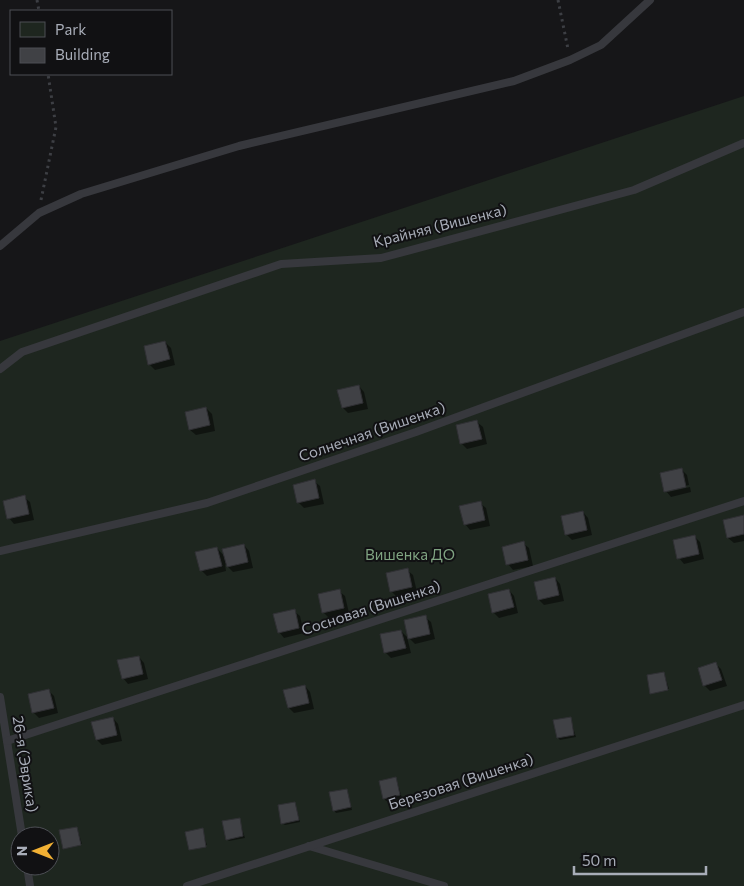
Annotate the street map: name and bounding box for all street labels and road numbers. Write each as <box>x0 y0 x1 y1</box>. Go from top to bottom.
street label: Крайняя (Вишенка) <box>371 200 508 250</box>
street label: Солнечная (Вишенка) <box>296 398 447 465</box>
street label: Сосновая (Вишенка) <box>299 576 443 638</box>
street label: 26-я (Эврика) <box>9 714 43 813</box>
street label: Березовая (Вишенка) <box>386 749 535 813</box>

